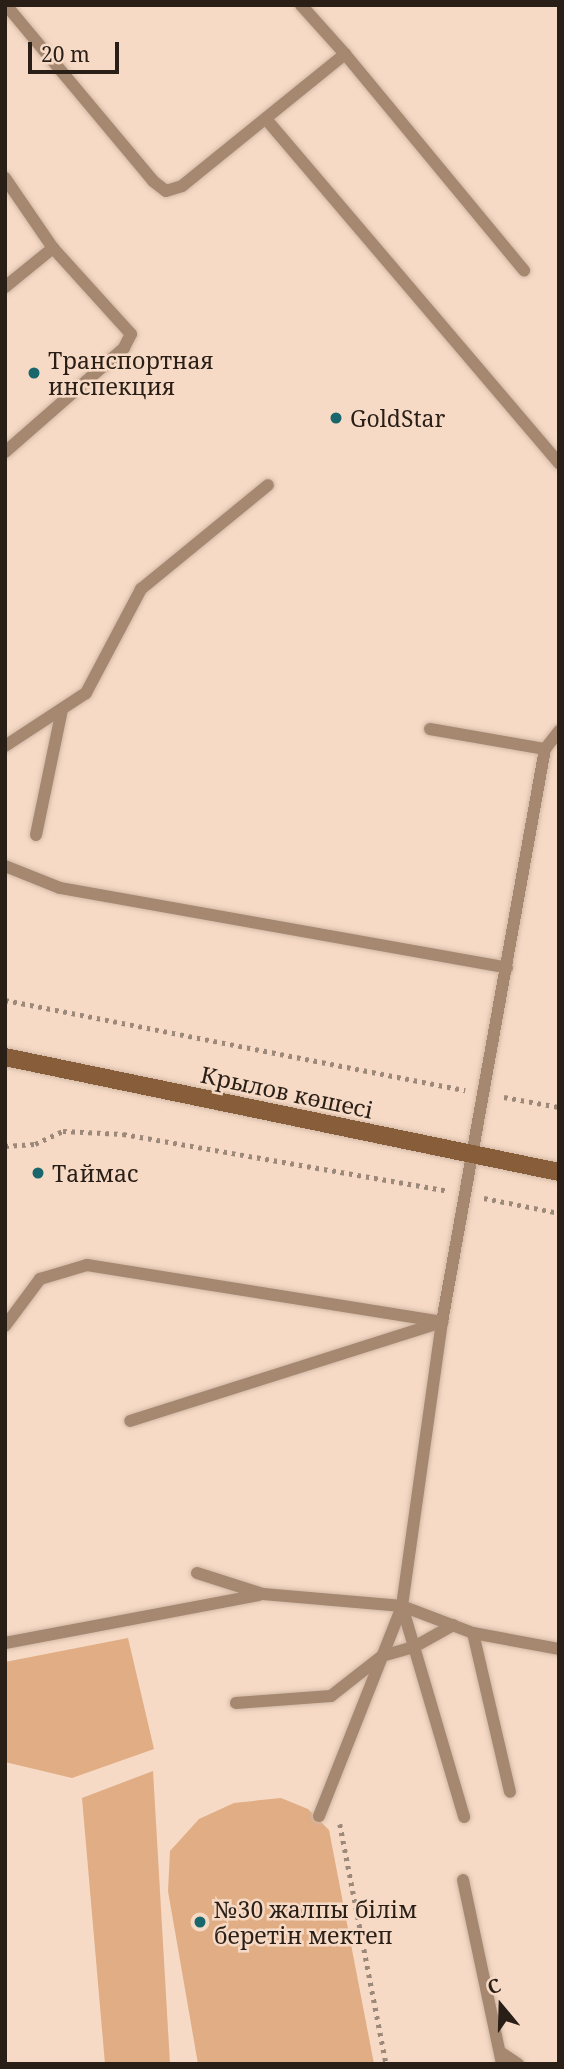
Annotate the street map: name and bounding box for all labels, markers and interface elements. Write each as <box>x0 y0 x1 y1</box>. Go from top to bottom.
scale bar <box>32 28 122 72</box>
text: 20 m <box>41 40 90 68</box>
place label: Транспортная инспекция <box>48 346 214 400</box>
marker: Транспортная инспекция <box>26 365 42 381</box>
place label: GoldStar <box>350 404 445 432</box>
marker: GoldStar <box>328 410 344 426</box>
street label: Крылов көшесі <box>198 1060 376 1124</box>
place label: Таймас <box>52 1159 138 1187</box>
marker: Таймас <box>30 1165 46 1181</box>
place label: №30 жалпы білім беретін мектеп <box>214 1895 417 1949</box>
marker: №30 жалпы білім беретін мектеп <box>192 1914 208 1930</box>
north arrow <box>466 1971 536 2041</box>
text: С <box>484 1972 504 2000</box>

